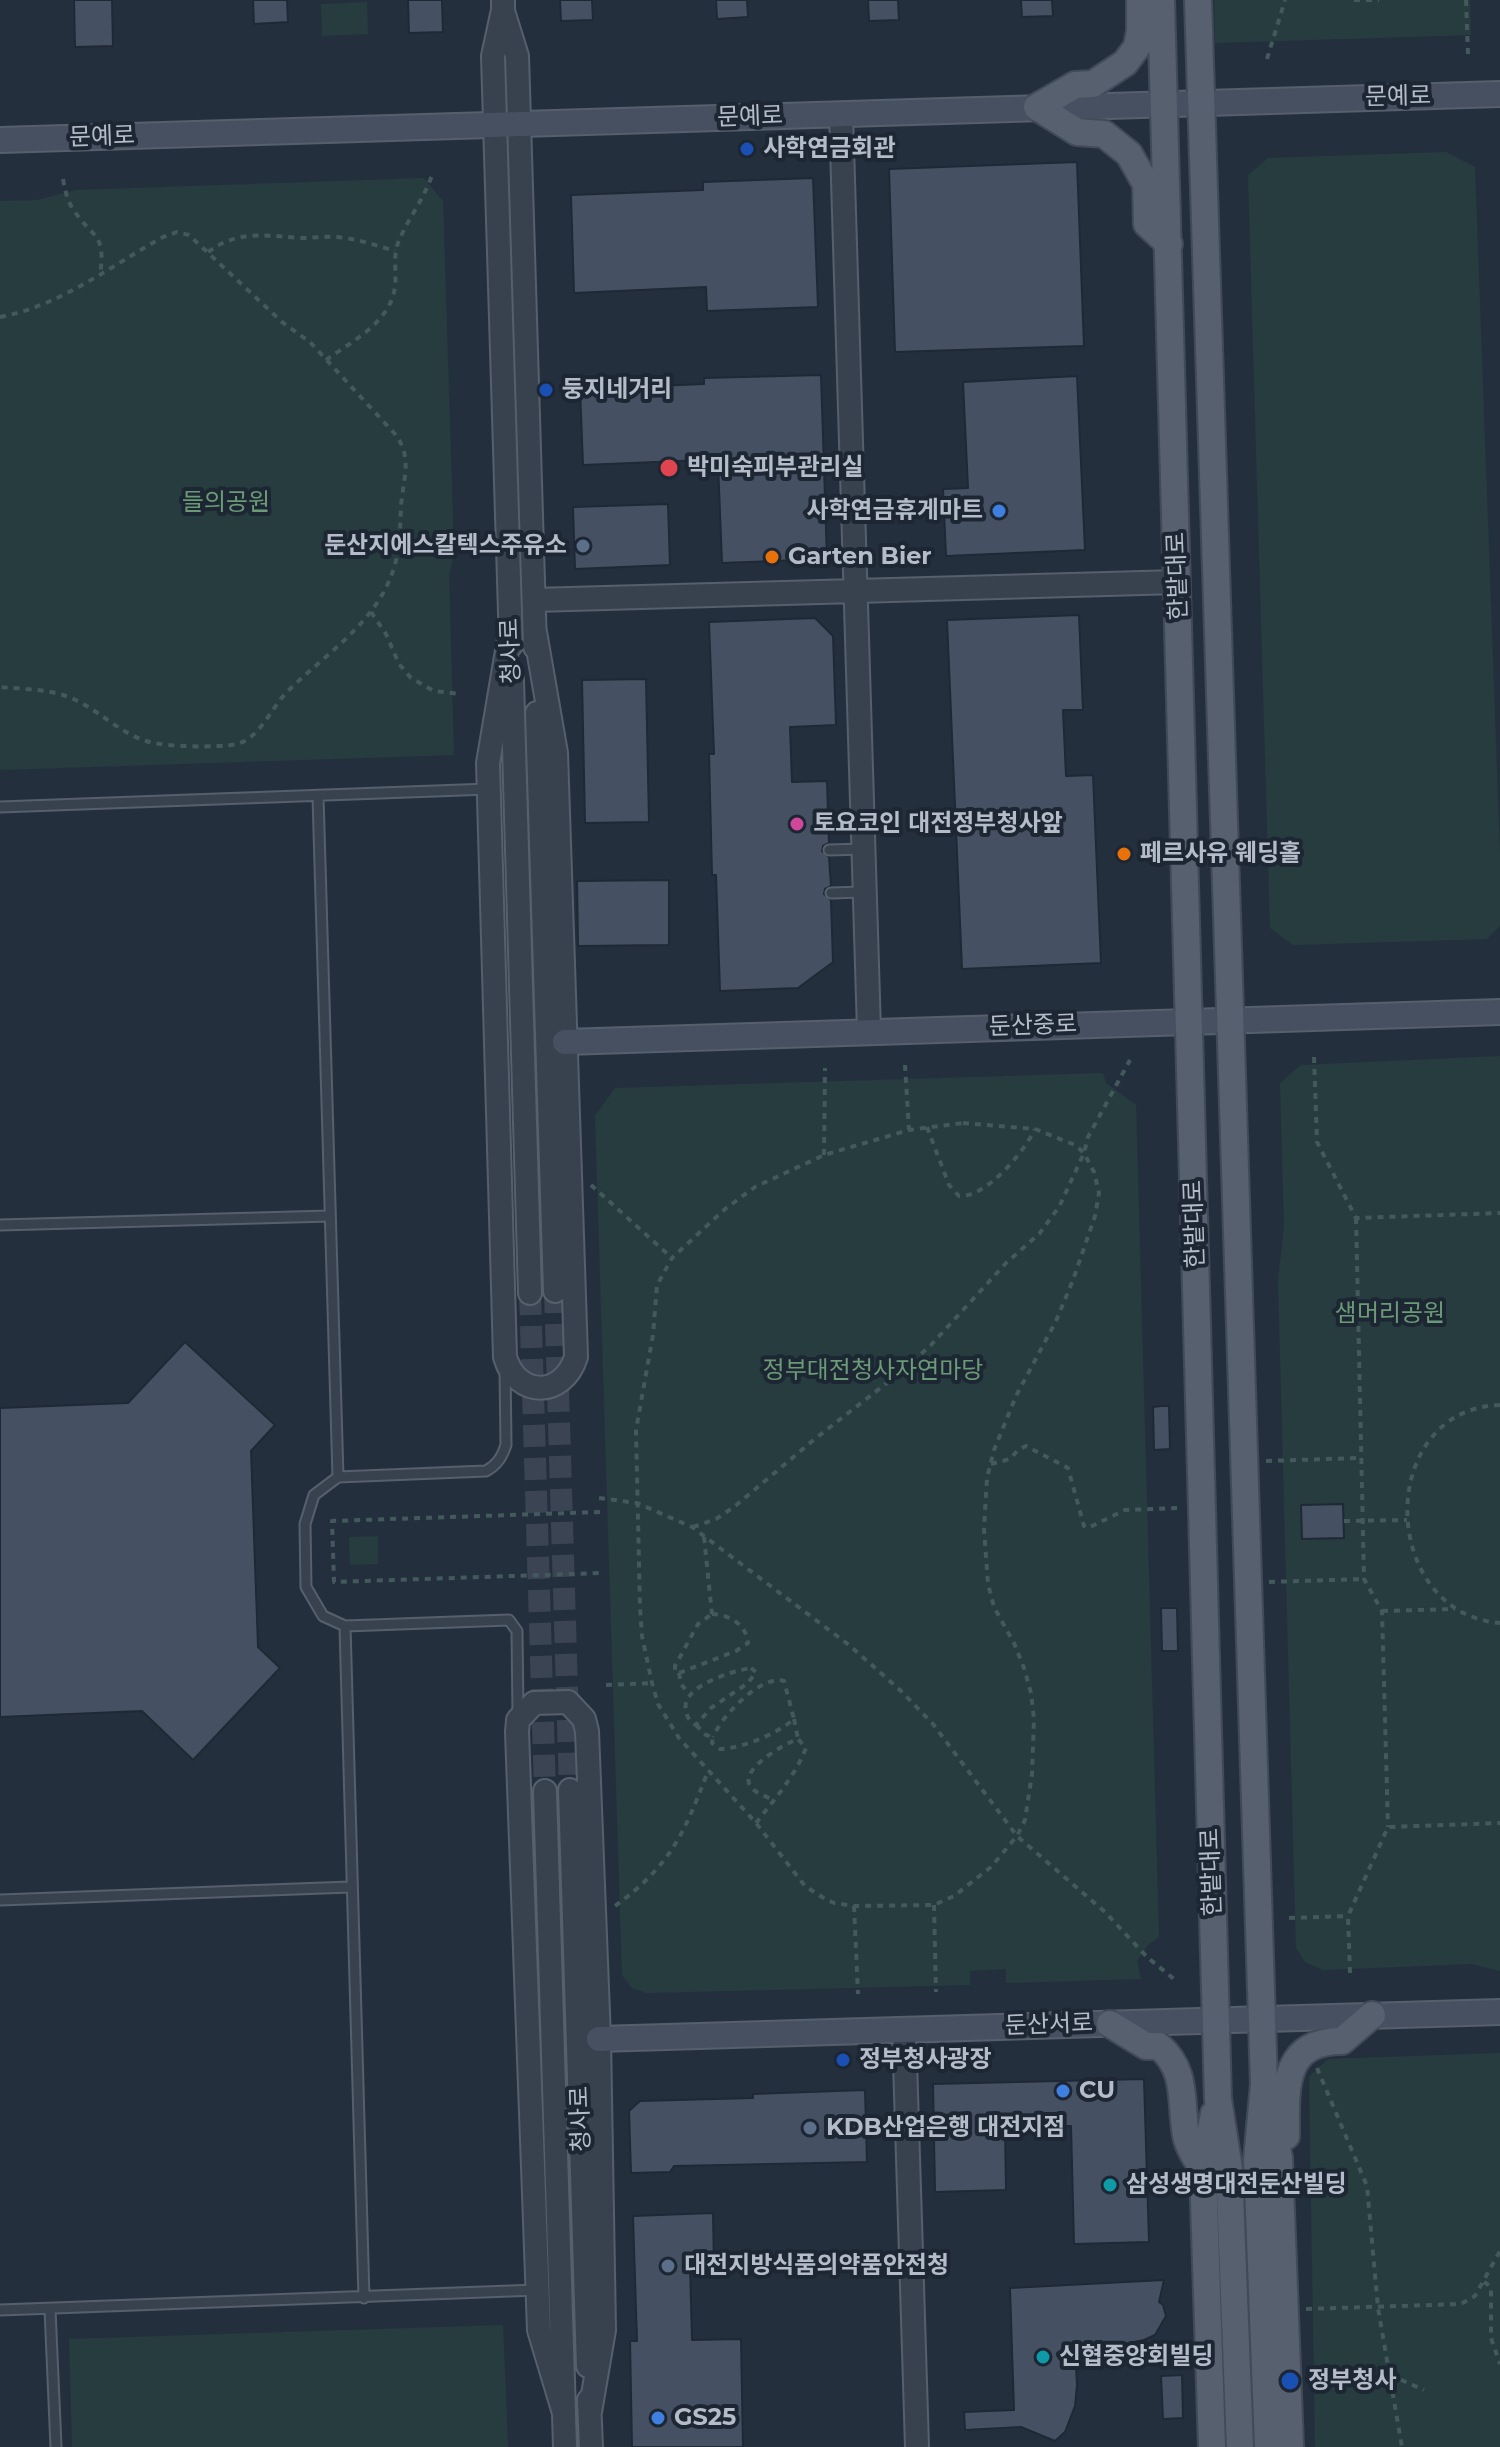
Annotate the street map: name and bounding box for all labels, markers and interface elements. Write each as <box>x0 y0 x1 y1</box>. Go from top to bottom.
street label: 문예로 <box>1365 82 1431 112</box>
street label: 문예로 <box>716 101 784 133</box>
street label: 문예로 <box>68 121 136 153</box>
place label: 사학연금회관 <box>763 135 895 163</box>
marker: 사학연금회관 <box>738 140 756 158</box>
place label: 둥지네거리 <box>562 376 672 404</box>
marker: 둥지네거리 <box>537 381 555 399</box>
place label: 박미숙피부관리실 <box>687 454 864 482</box>
marker: 박미숙피부관리실 <box>658 457 680 479</box>
park label: 들의공원 <box>182 489 270 517</box>
place label: 사학연금휴게마트 <box>806 497 983 525</box>
marker: 사학연금휴게마트 <box>990 502 1008 520</box>
street label: 한밭대로 <box>1162 531 1194 621</box>
place label: 둔산지에스칼텍스주유소 <box>324 532 567 560</box>
marker: 둔산지에스칼텍스주유소 <box>574 537 592 555</box>
place label: Garten Bier <box>788 543 932 571</box>
marker: Garten Bier <box>763 548 781 566</box>
street label: 청사로 <box>495 617 527 685</box>
place label: 토요코인 대전정부청사앞 <box>813 810 1063 838</box>
marker: 토요코인 대전정부청사앞 <box>788 815 806 833</box>
place label: 페르사유 웨딩홀 <box>1140 840 1301 868</box>
marker: 페르사유 웨딩홀 <box>1115 845 1133 863</box>
street label: 둔산중로 <box>988 1010 1078 1042</box>
street label: 한밭대로 <box>1179 1179 1211 1269</box>
park label: 샘머리공원 <box>1335 1300 1445 1328</box>
park label: 정부대전청사자연마당 <box>763 1357 983 1385</box>
street label: 한밭대로 <box>1196 1827 1228 1917</box>
street label: 둔산서로 <box>1004 2009 1094 2041</box>
place label: 정부청사광장 <box>859 2046 991 2074</box>
marker: 정부청사광장 <box>834 2051 852 2069</box>
place label: CU <box>1079 2077 1115 2105</box>
marker: CU <box>1054 2082 1072 2100</box>
street label: 청사로 <box>565 2085 597 2153</box>
place label: KDB산업은행 대전지점 <box>826 2114 1065 2142</box>
marker: KDB산업은행 대전지점 <box>801 2119 819 2137</box>
place label: 삼성생명대전둔산빌딩 <box>1126 2171 1347 2199</box>
marker: 삼성생명대전둔산빌딩 <box>1101 2176 1119 2194</box>
place label: 대전지방식품의약품안전청 <box>684 2252 949 2280</box>
marker: 대전지방식품의약품안전청 <box>659 2257 677 2275</box>
place label: 신협중앙회빌딩 <box>1059 2343 1214 2371</box>
marker: 신협중앙회빌딩 <box>1034 2348 1052 2366</box>
place label: 정부청사 <box>1308 2367 1396 2395</box>
marker: 정부청사 <box>1279 2370 1301 2392</box>
place label: GS25 <box>674 2404 736 2432</box>
marker: GS25 <box>649 2409 667 2427</box>

